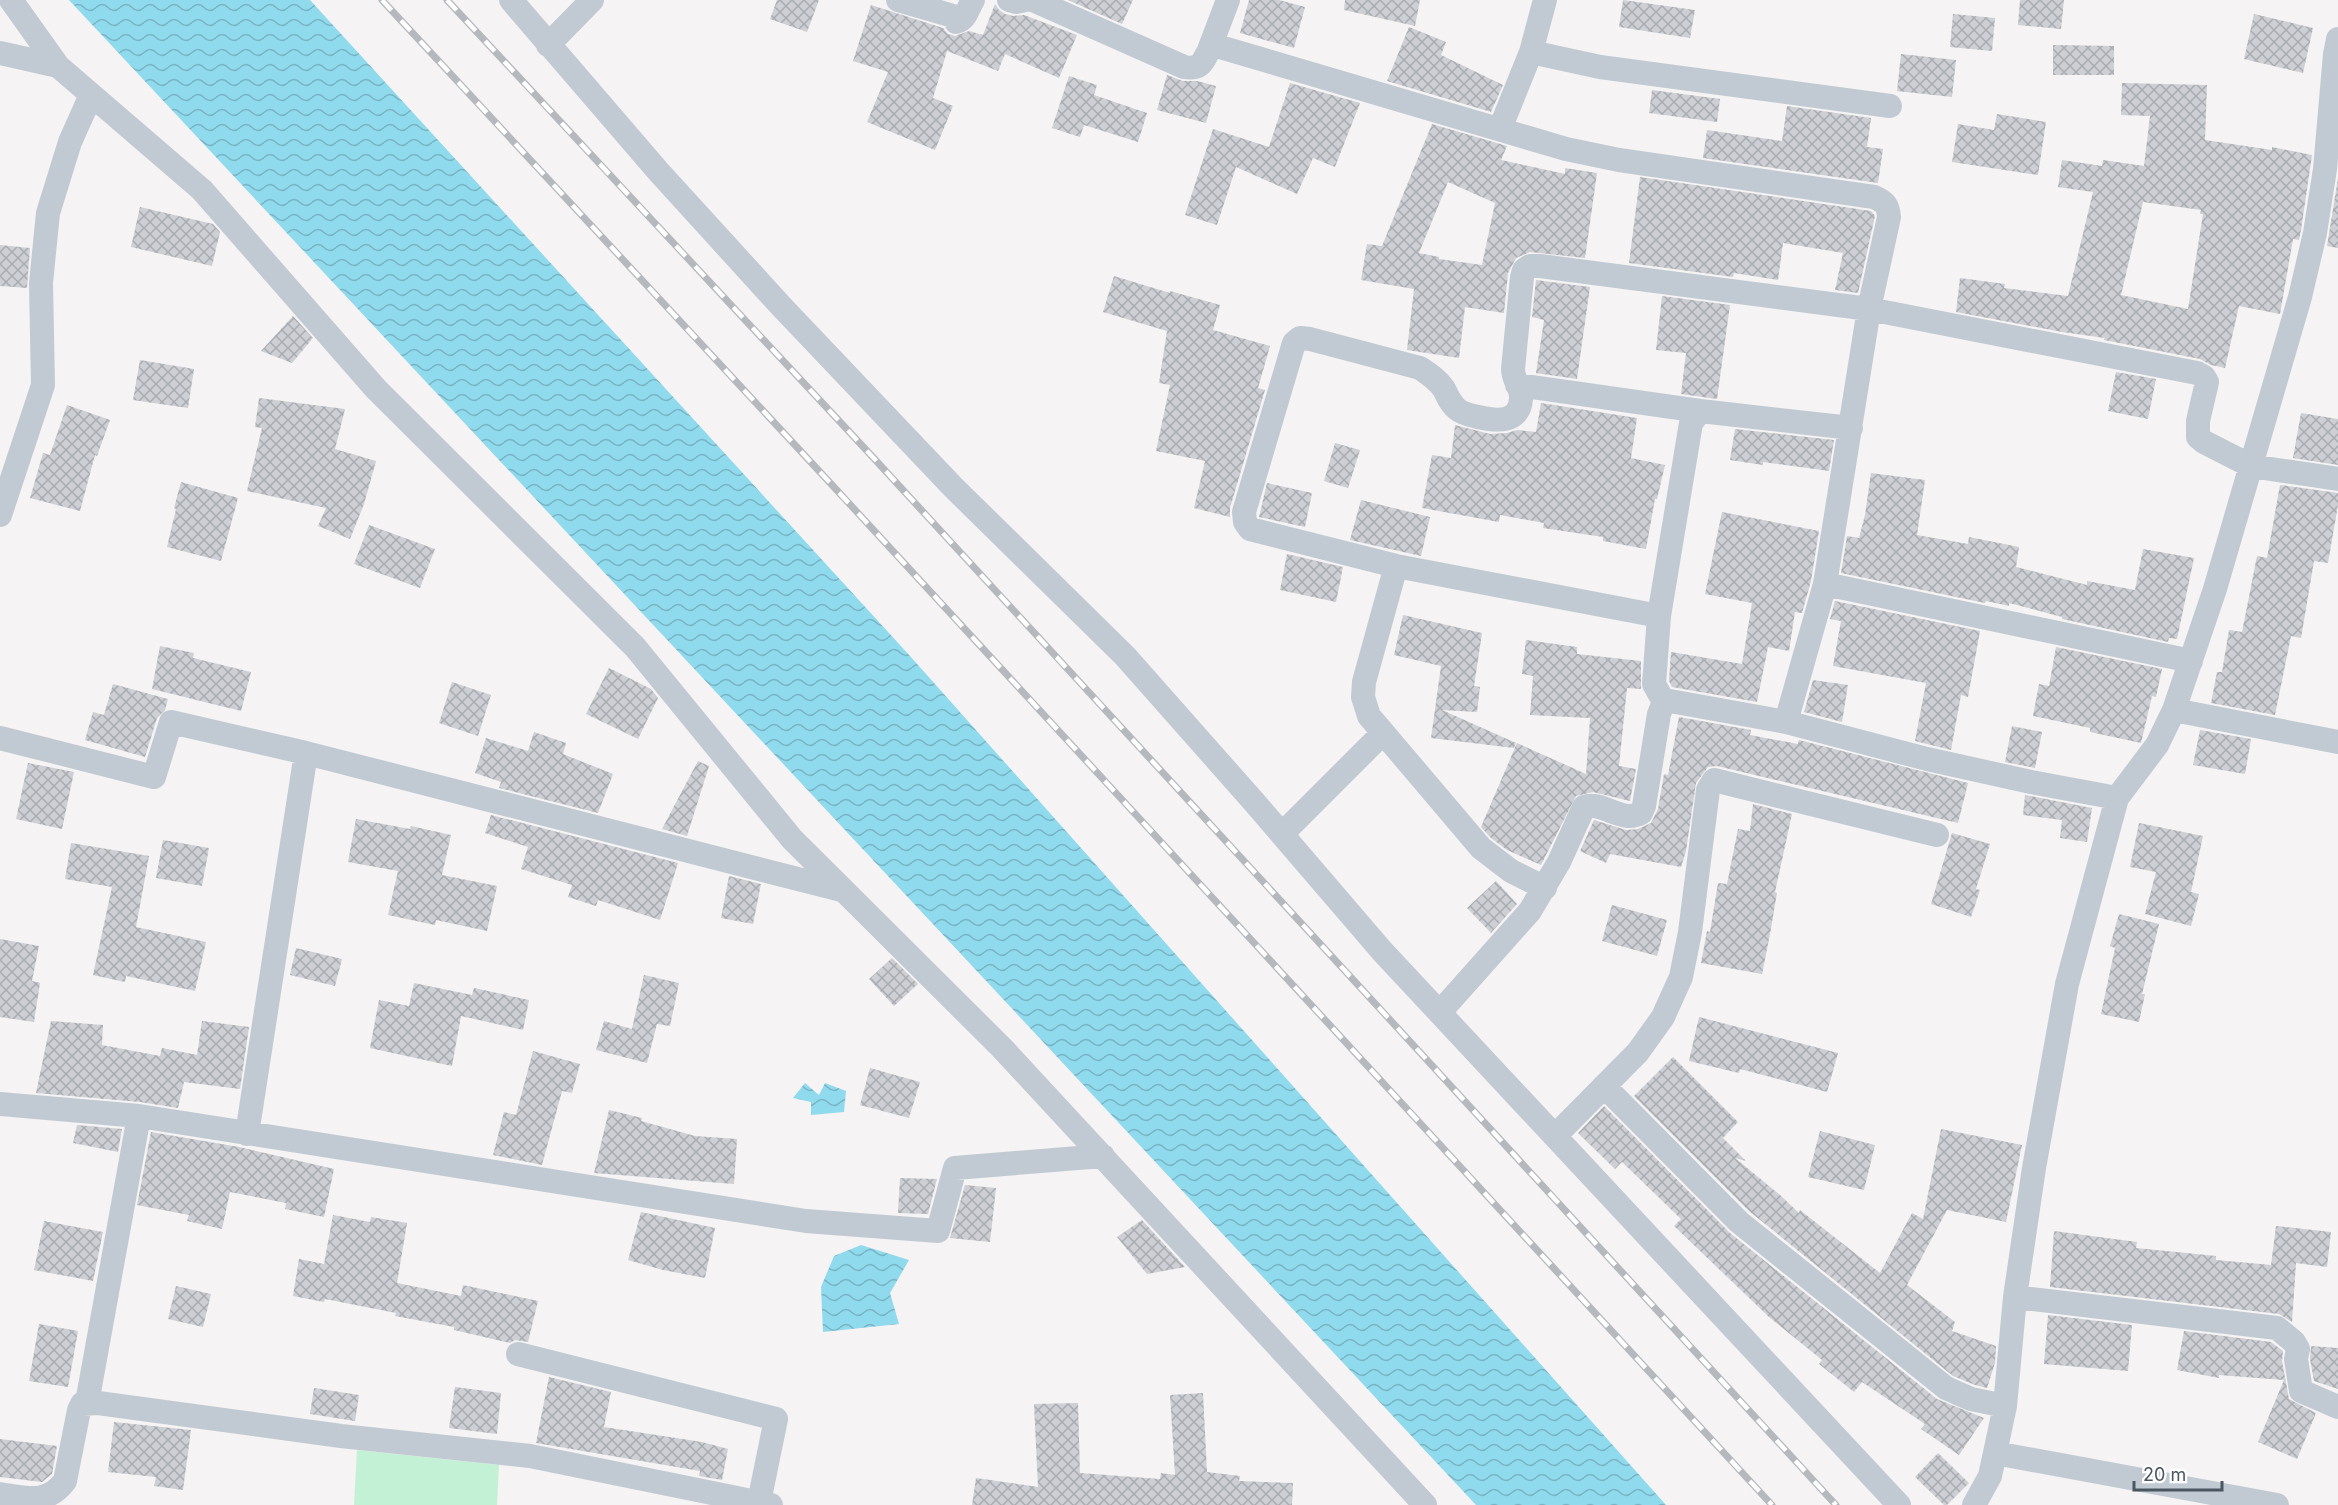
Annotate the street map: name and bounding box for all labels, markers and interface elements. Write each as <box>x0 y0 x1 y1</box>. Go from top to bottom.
scale bar <box>2134 1454 2222 1492</box>
text: 20 m <box>2143 1464 2186 1485</box>

